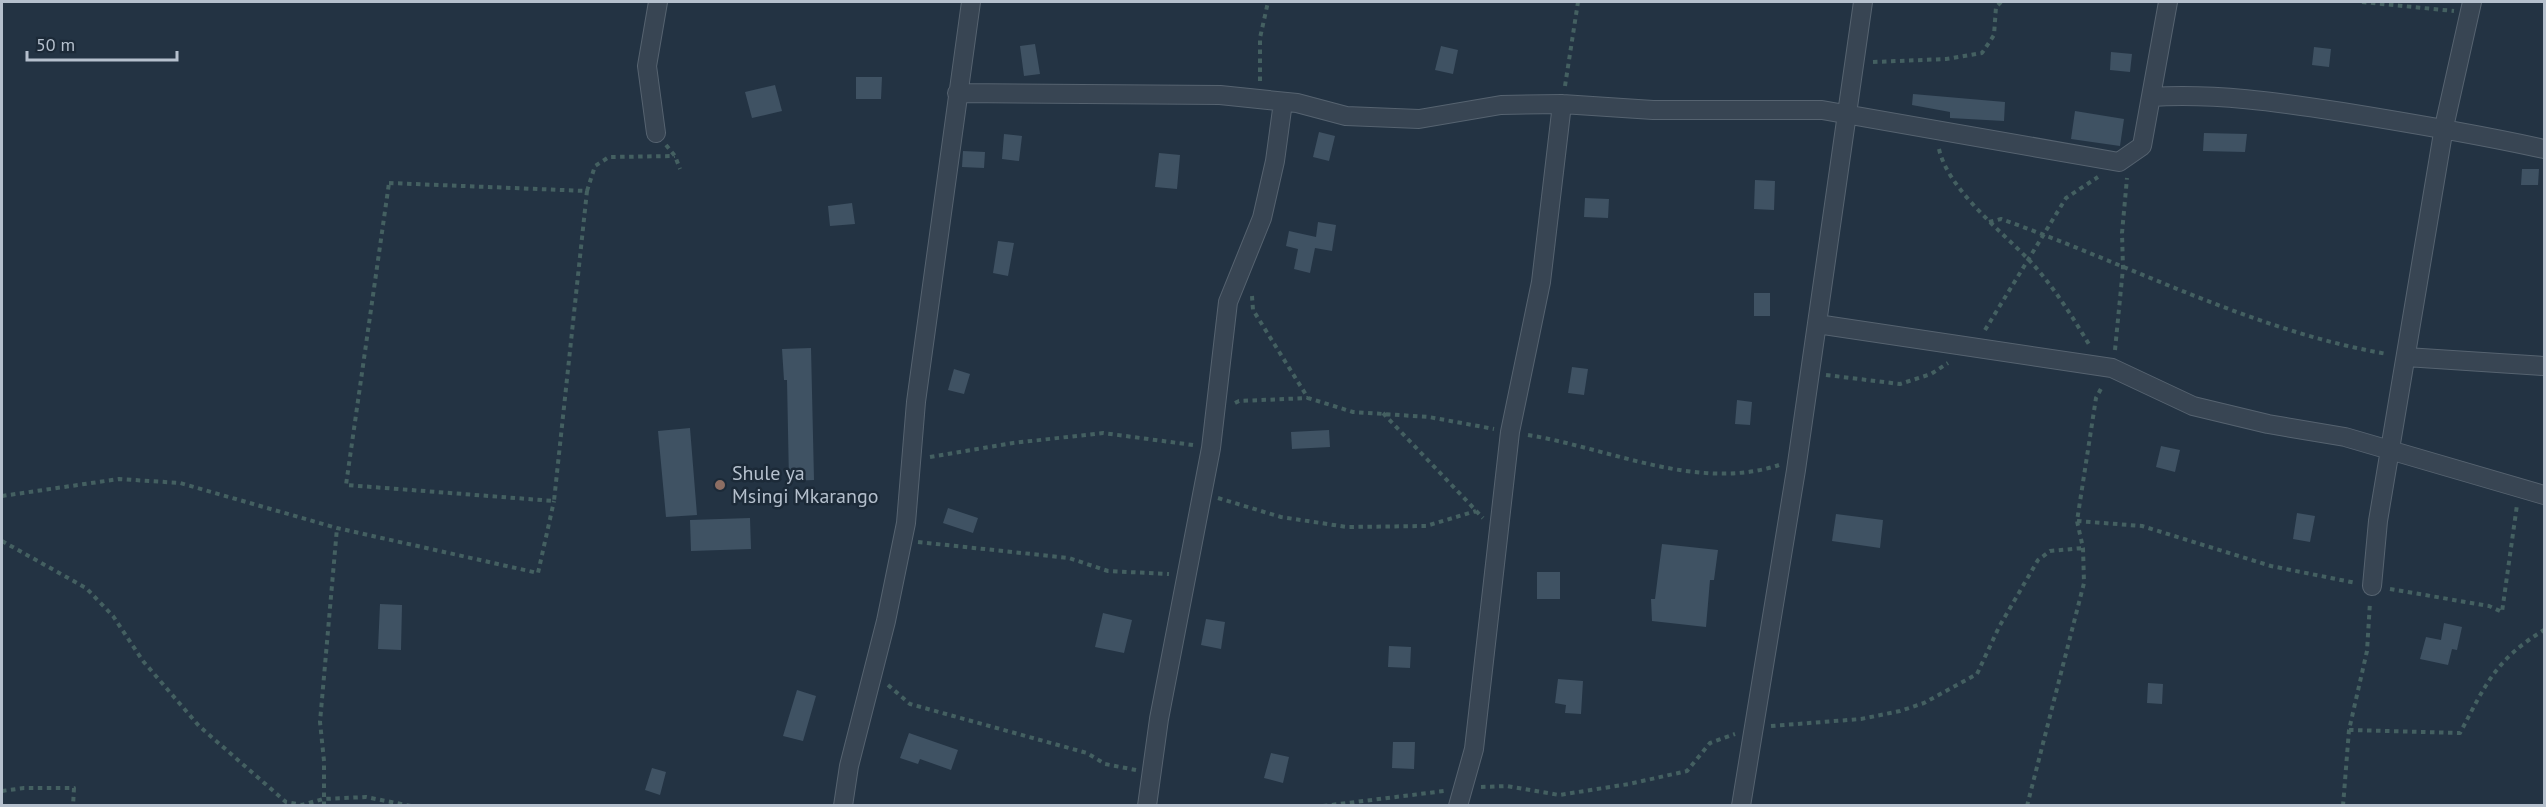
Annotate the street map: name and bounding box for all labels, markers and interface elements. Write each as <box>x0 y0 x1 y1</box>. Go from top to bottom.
scale bar <box>27 24 177 62</box>
text: 50 m <box>36 33 75 56</box>
place label: Shule ya Msingi Mkarango <box>732 460 878 509</box>
marker: Shule ya Msingi Mkarango <box>713 478 727 492</box>

